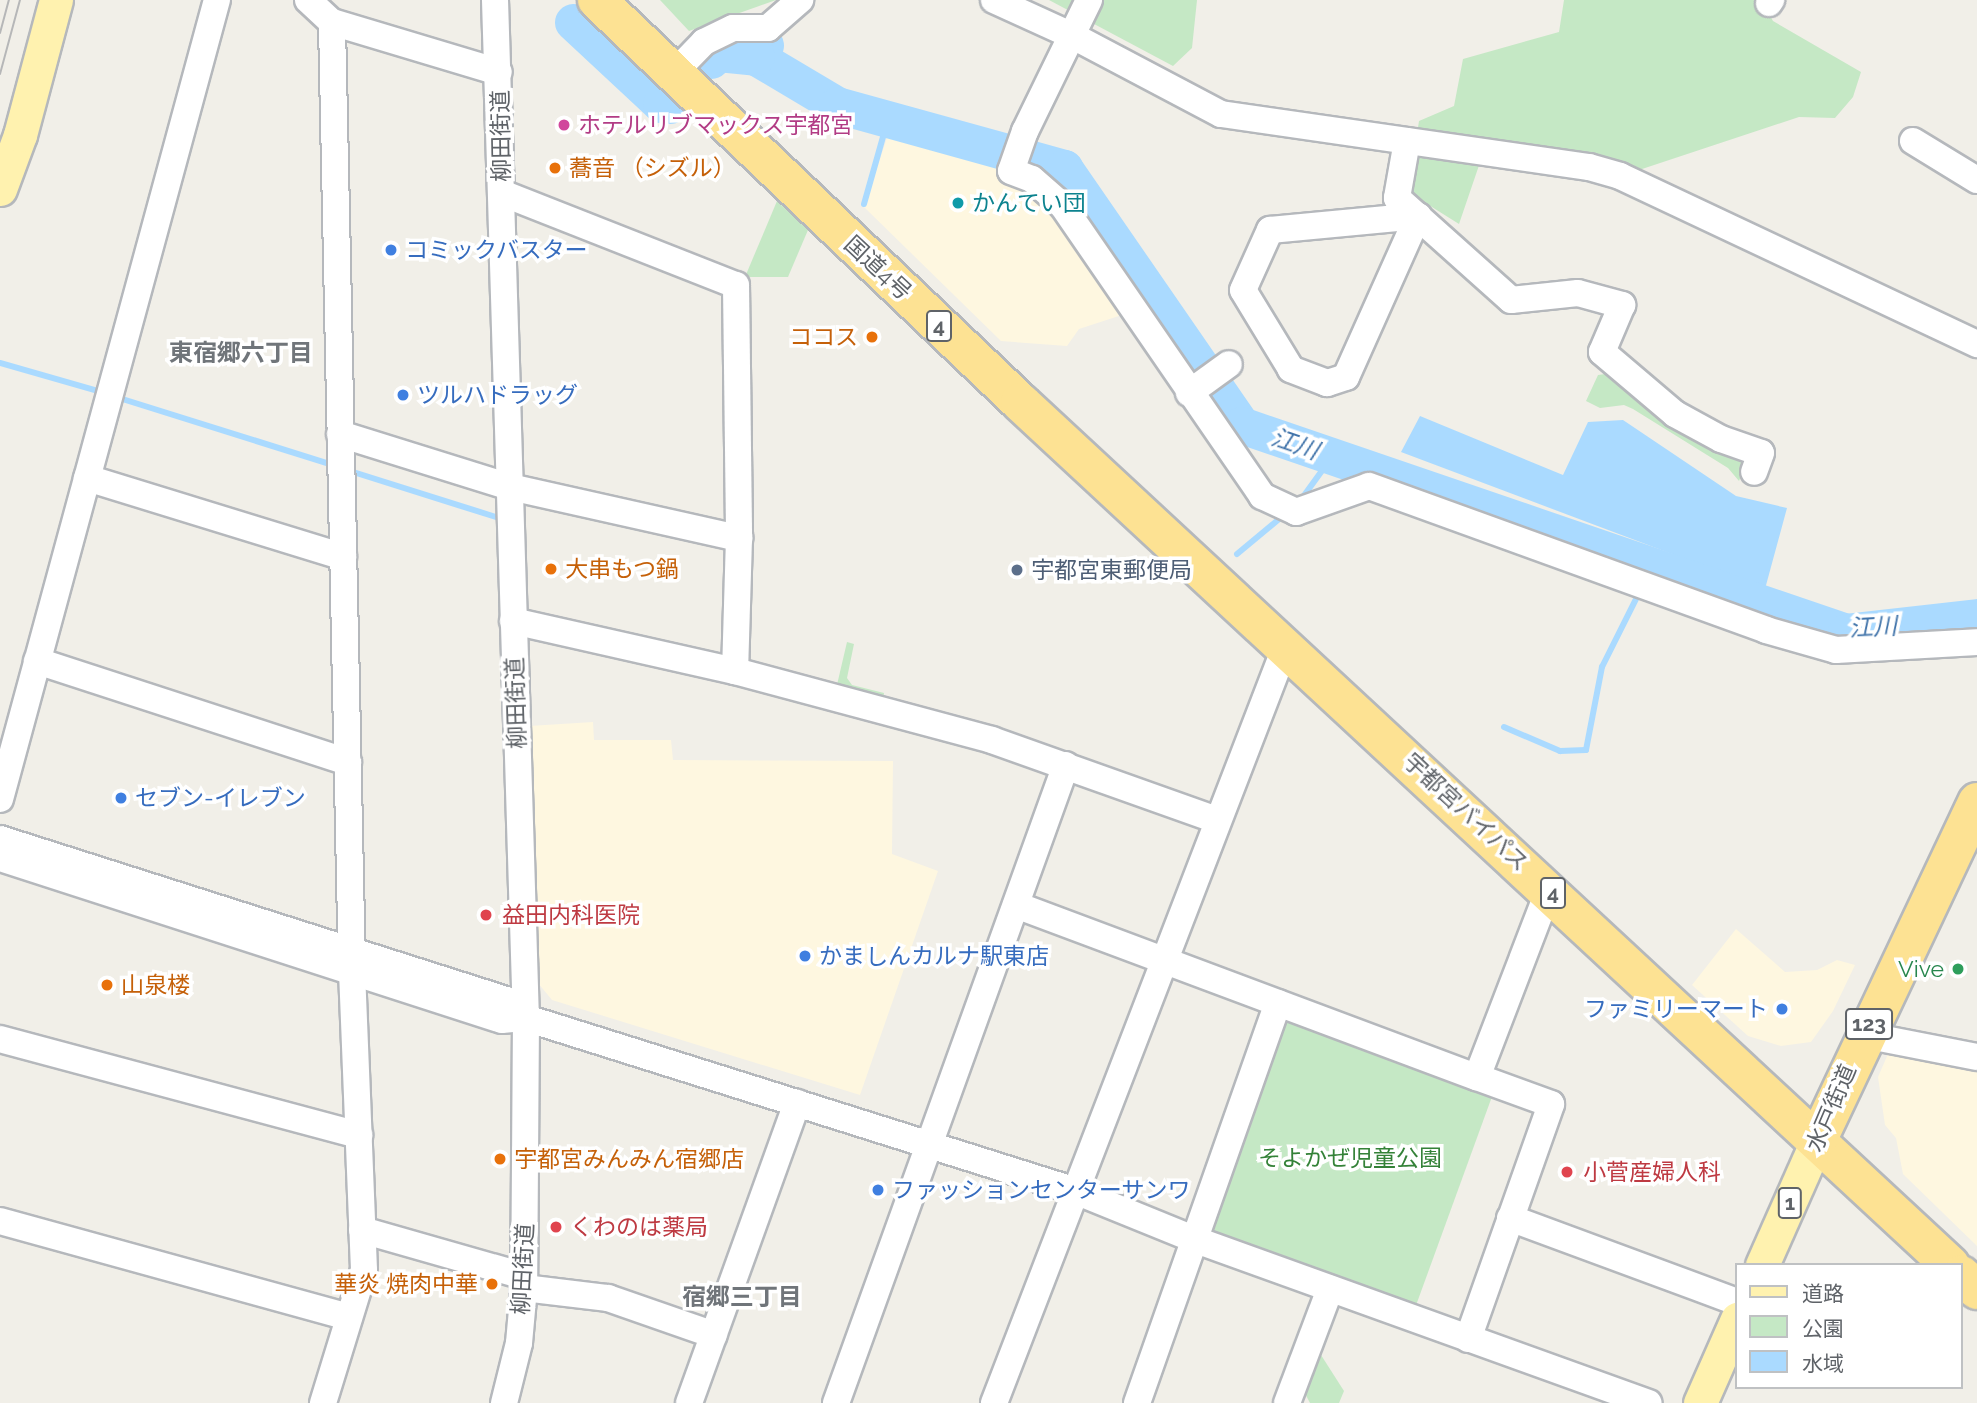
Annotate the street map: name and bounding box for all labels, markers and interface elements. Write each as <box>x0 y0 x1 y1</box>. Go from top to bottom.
street label: 柳田街道 <box>486 90 516 182</box>
place label: ホテルリブマックス宇都宮 <box>578 111 854 139</box>
marker: ホテルリブマックス宇都宮 <box>556 117 572 133</box>
place label: 蕎音 （シズル） <box>569 154 736 182</box>
marker: 蕎音 （シズル） <box>547 160 563 176</box>
place label: かんてい団 <box>972 189 1087 217</box>
marker: かんてい団 <box>950 195 966 211</box>
street label: 国道4号 <box>839 230 917 306</box>
place label: コミックバスター <box>405 236 589 264</box>
marker: コミックバスター <box>383 242 399 258</box>
road number: 4 <box>925 308 953 344</box>
place label: ココス <box>789 323 858 351</box>
marker: ココス <box>864 329 880 345</box>
district label: 東宿郷六丁目 <box>169 339 313 367</box>
place label: ツルハドラッグ <box>417 381 578 409</box>
marker: ツルハドラッグ <box>395 387 411 403</box>
water label: 江川 <box>1268 423 1322 465</box>
place label: 大串もつ鍋 <box>565 555 680 583</box>
place label: 宇都宮東郵便局 <box>1031 556 1192 584</box>
marker: 大串もつ鍋 <box>543 561 559 577</box>
marker: 宇都宮東郵便局 <box>1009 562 1025 578</box>
water label: 江川 <box>1848 611 1898 643</box>
street label: 柳田街道 <box>501 657 531 749</box>
street label: 宇都宮バイパス <box>1398 747 1534 877</box>
place label: セブン-イレブン <box>135 784 306 812</box>
marker: セブン-イレブン <box>113 790 129 806</box>
road number: 4 <box>1539 876 1567 910</box>
place label: 益田内科医院 <box>502 901 640 929</box>
marker: 益田内科医院 <box>476 905 496 925</box>
place label: かましんカルナ駅東店 <box>819 942 1049 970</box>
marker: かましんカルナ駅東店 <box>797 948 813 964</box>
place label: Vive <box>1898 955 1944 983</box>
marker: Vive <box>1950 961 1966 977</box>
place label: 山泉楼 <box>121 971 190 999</box>
marker: 山泉楼 <box>99 977 115 993</box>
place label: ファミリーマート <box>1584 995 1768 1023</box>
marker: ファミリーマート <box>1774 1001 1790 1017</box>
road number: 123 <box>1844 1006 1894 1042</box>
street label: 水戸街道 <box>1800 1060 1862 1156</box>
park label: そよかぜ児童公園 <box>1258 1144 1442 1172</box>
place label: 宇都宮みんみん宿郷店 <box>514 1145 744 1173</box>
marker: 宇都宮みんみん宿郷店 <box>492 1151 508 1167</box>
place label: 小菅産婦人科 <box>1583 1158 1721 1186</box>
marker: 小菅産婦人科 <box>1557 1162 1577 1182</box>
place label: ファッションセンターサンワ <box>892 1176 1191 1204</box>
marker: ファッションセンターサンワ <box>870 1182 886 1198</box>
road number: 1 <box>1778 1186 1802 1220</box>
place label: くわのは薬局 <box>570 1213 708 1241</box>
marker: くわのは薬局 <box>548 1219 564 1235</box>
street label: 柳田街道 <box>507 1222 539 1316</box>
legend <box>1736 1263 1963 1389</box>
place label: 華炎 焼肉中華 <box>334 1270 478 1298</box>
marker: 華炎 焼肉中華 <box>484 1276 500 1292</box>
text: 道路 <box>1802 1281 1844 1306</box>
district label: 宿郷三丁目 <box>682 1283 802 1311</box>
text: 公園 <box>1802 1316 1844 1341</box>
text: 水域 <box>1802 1351 1844 1376</box>

